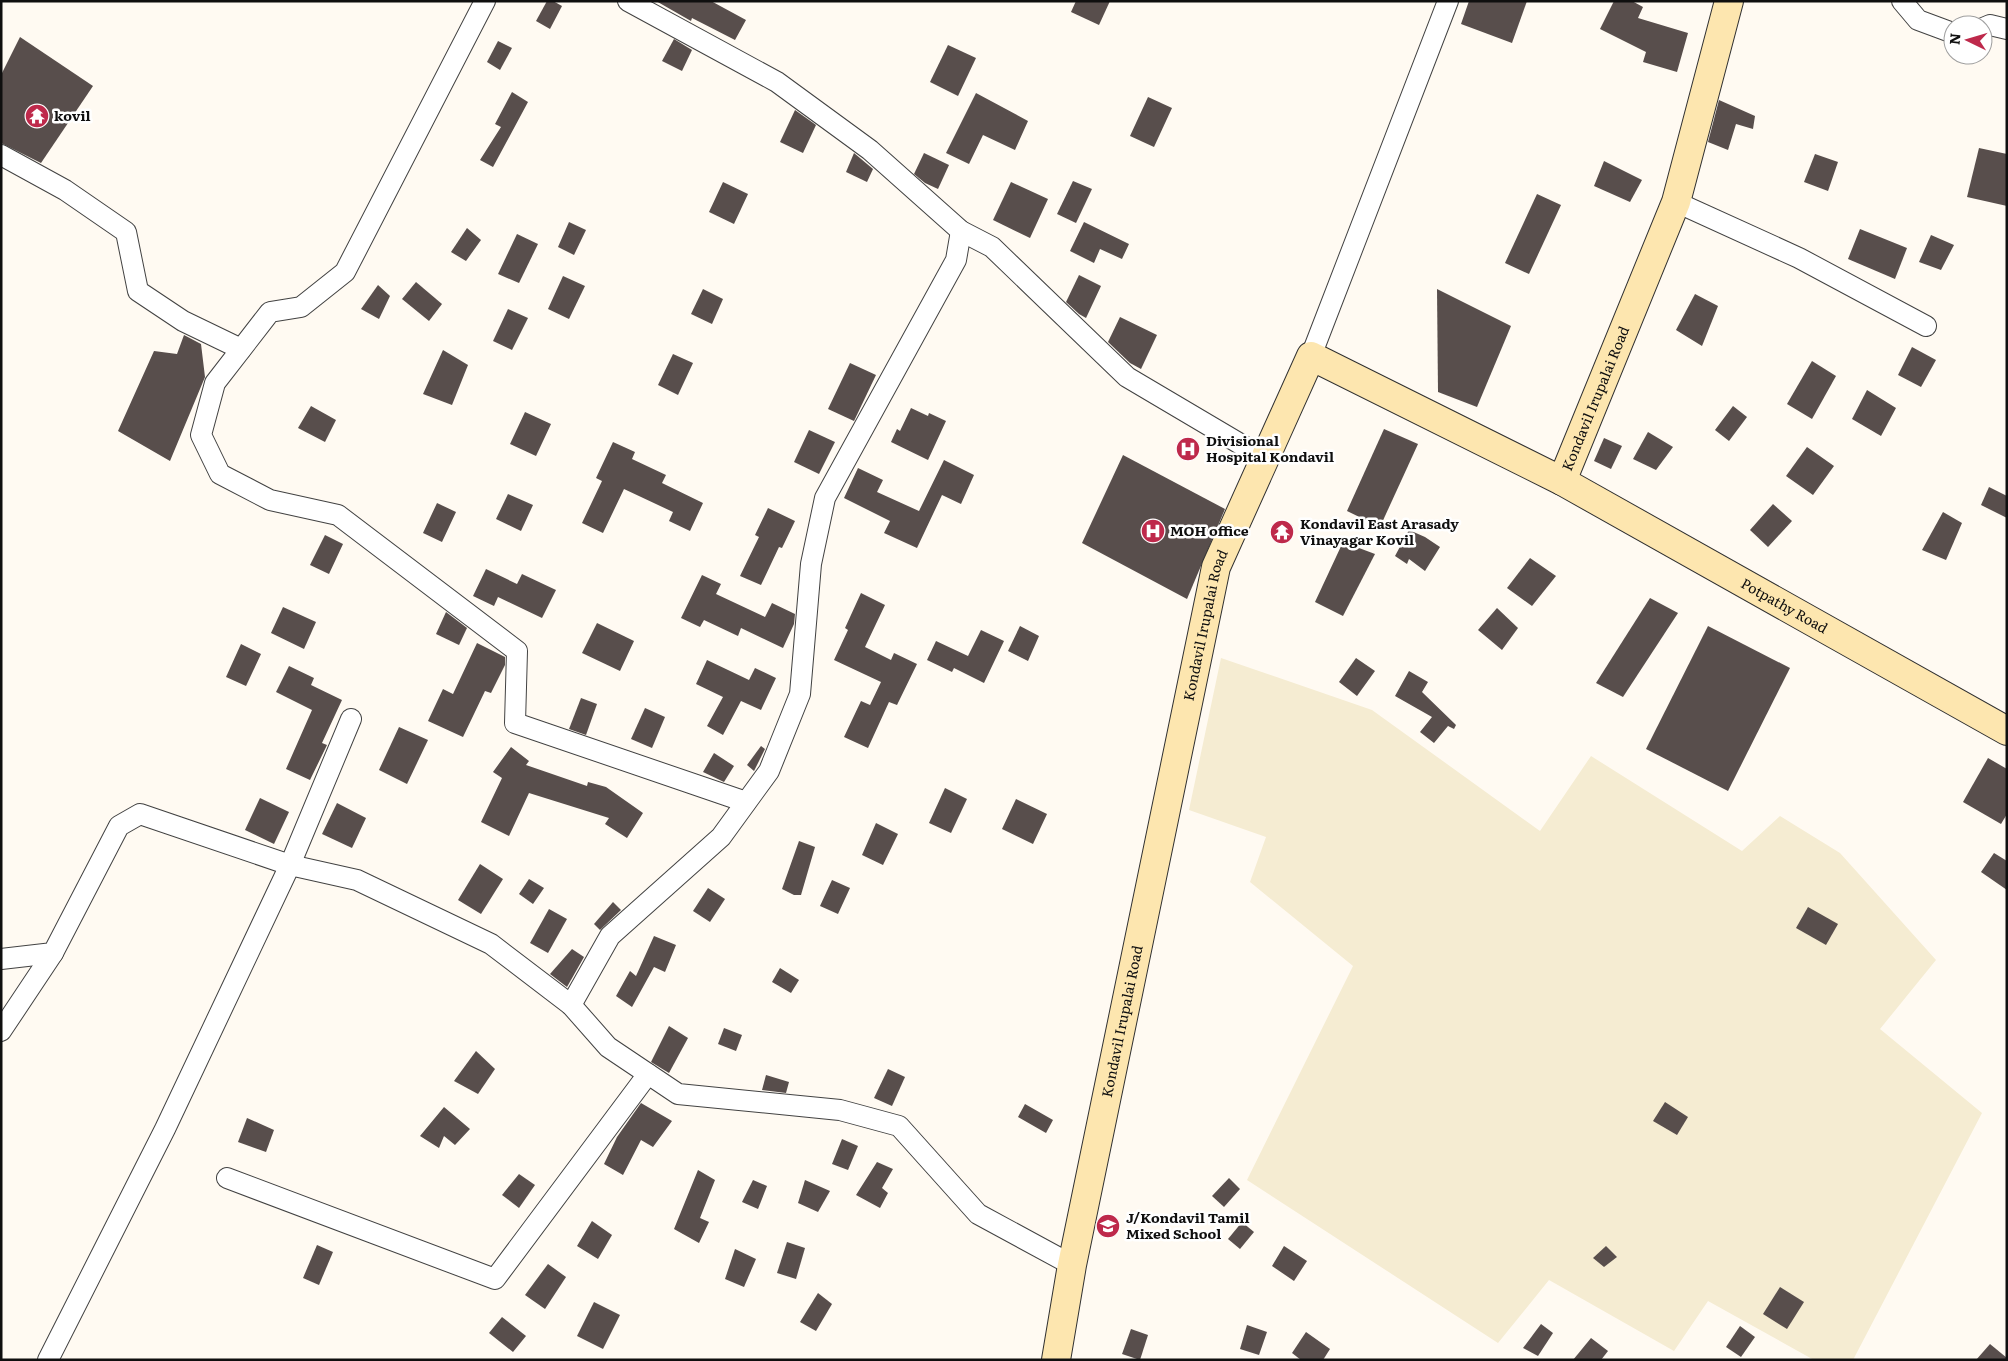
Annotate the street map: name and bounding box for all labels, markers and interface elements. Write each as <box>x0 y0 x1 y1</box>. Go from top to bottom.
north arrow <box>1943 15 1993 65</box>
text: N <box>1944 32 1965 46</box>
temple icon: kovil <box>24 103 50 129</box>
place label: kovil <box>54 105 91 125</box>
street label: Kondavil Irupalai Road <box>1556 322 1633 474</box>
place label: Divisional Hospital Kondavil <box>1206 430 1334 466</box>
hospital icon: Divisional Hospital Kondavil <box>1175 436 1201 462</box>
place label: Kondavil East Arasady Vinayagar Kovil <box>1300 513 1459 549</box>
hospital icon: MOH office <box>1140 518 1166 544</box>
temple icon: Kondavil East Arasady Vinayagar Kovil <box>1269 519 1295 545</box>
place label: MOH office <box>1170 520 1249 540</box>
street label: Kondavil Irupalai Road <box>1178 545 1232 702</box>
street label: Potpathy Road <box>1738 573 1832 638</box>
street label: Kondavil Irupalai Road <box>1096 943 1147 1099</box>
place label: J/Kondavil Tamil Mixed School <box>1126 1207 1249 1243</box>
school or university icon: J/Kondavil Tamil Mixed School <box>1095 1213 1121 1239</box>

